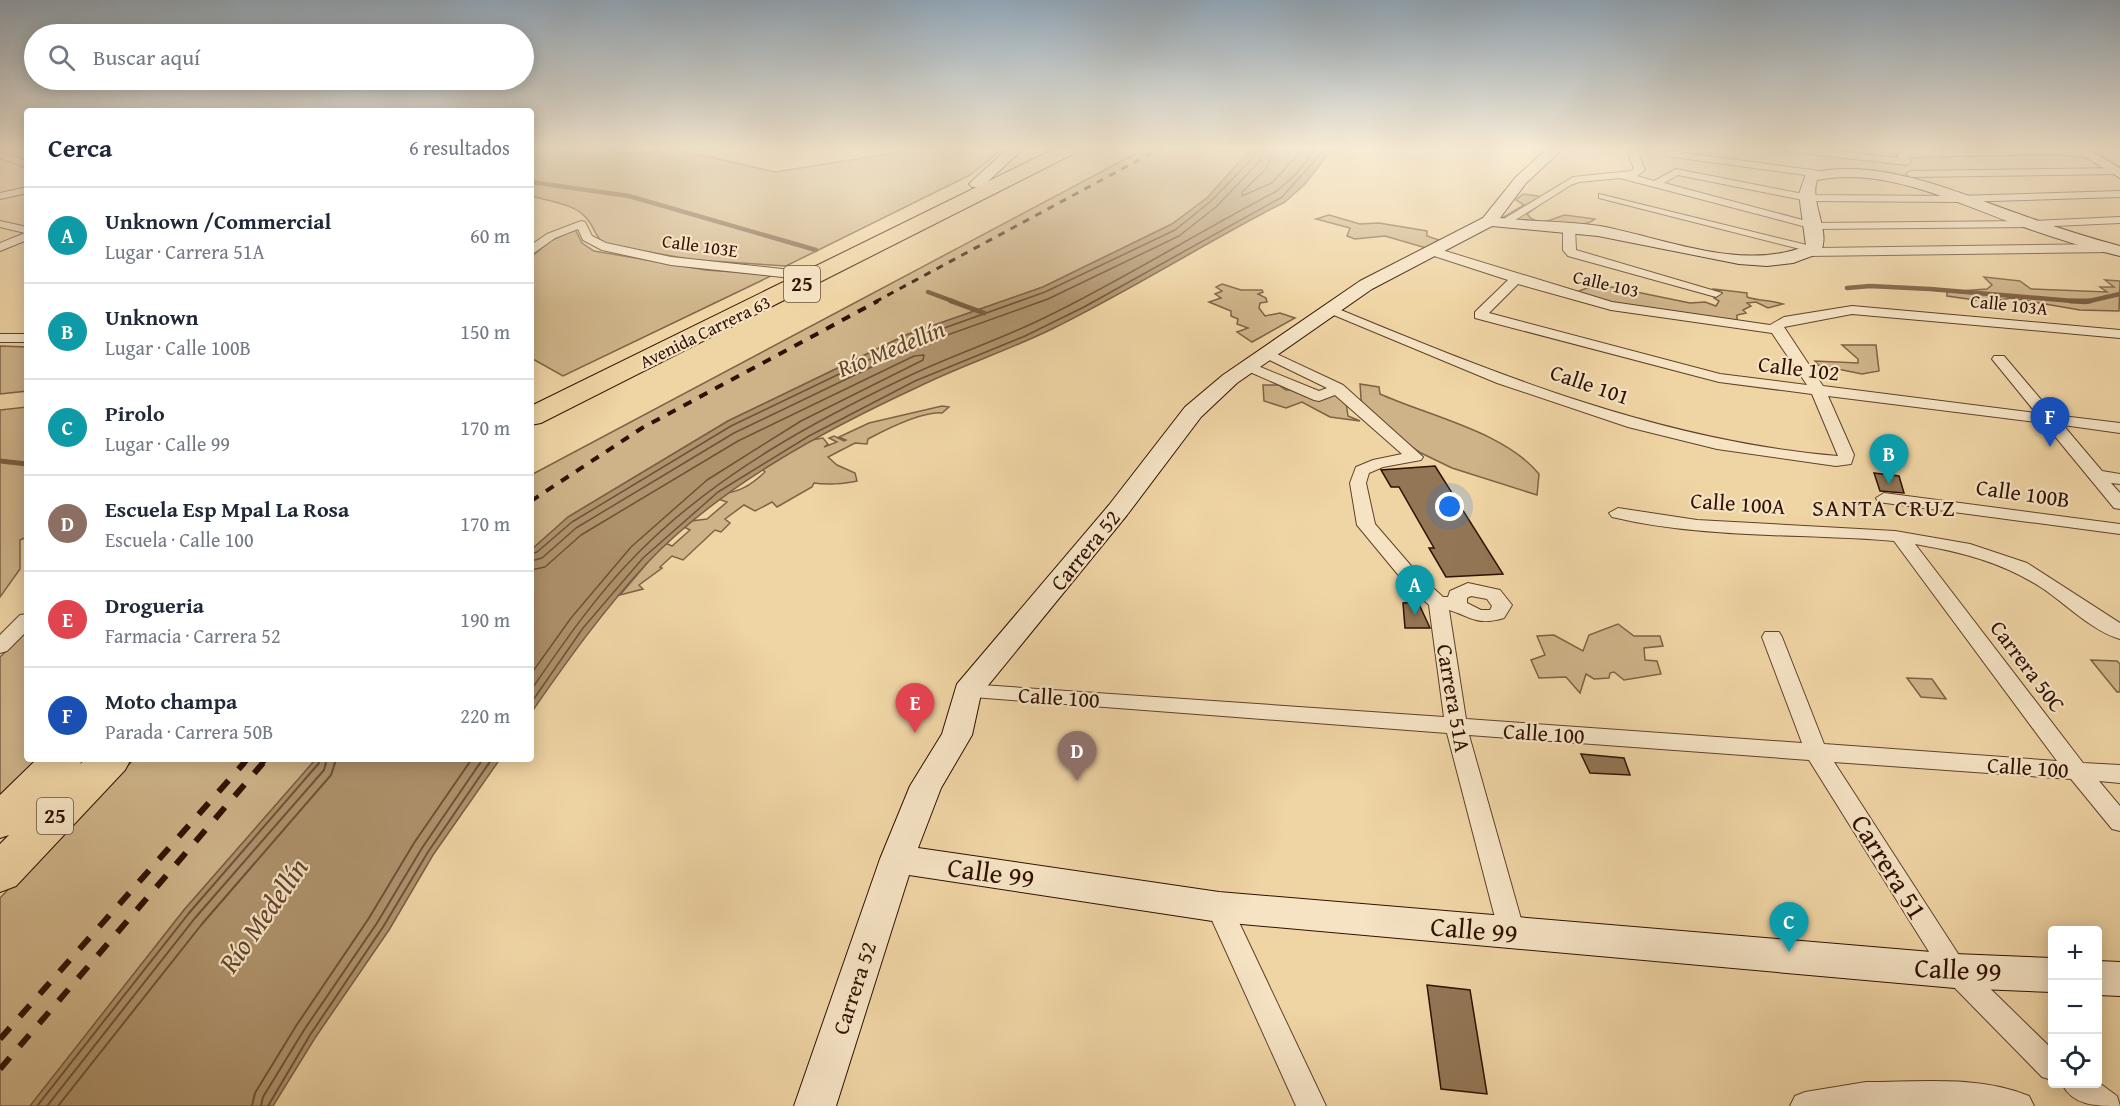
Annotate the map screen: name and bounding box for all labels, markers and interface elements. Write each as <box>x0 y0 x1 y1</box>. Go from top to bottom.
search box <box>24 24 534 90</box>
icon: search <box>45 41 78 74</box>
text: Buscar aquí <box>93 41 200 73</box>
text: Cerca <box>48 128 112 167</box>
text: 6 resultados <box>409 133 510 162</box>
text: Unknown /Commercial <box>105 205 331 237</box>
text: A <box>61 221 74 250</box>
text: 60 m <box>470 221 510 250</box>
street label: Calle 103E <box>661 227 740 264</box>
text: Lugar · Carrera 51A <box>105 237 265 266</box>
street label: Calle 103 <box>1571 263 1642 304</box>
road number: 25 <box>784 266 820 302</box>
street label: Calle 103A <box>1969 287 2049 322</box>
street label: Avenida Carrera 63 <box>635 288 775 375</box>
text: Unknown <box>105 301 199 333</box>
water label: Río Medellín <box>831 311 950 386</box>
text: B <box>61 317 74 346</box>
text: 150 m <box>460 317 510 346</box>
text: Lugar · Calle 100B <box>105 333 251 362</box>
street label: Calle 102 <box>1757 347 1841 389</box>
street label: Calle 101 <box>1546 356 1634 412</box>
text: Pirolo <box>105 397 165 429</box>
pin: F <box>2030 398 2070 447</box>
text: C <box>62 413 73 442</box>
text: 170 m <box>460 413 510 442</box>
text: Lugar · Calle 99 <box>105 429 230 458</box>
pin: B <box>1870 434 1908 484</box>
street label: Calle 100B <box>1974 471 2072 515</box>
street label: Calle 100A <box>1689 484 1787 522</box>
district label: SANTA CRUZ <box>1812 490 1956 525</box>
your location <box>1435 492 1464 521</box>
text: Escuela Esp Mpal La Rosa <box>105 493 349 525</box>
street label: Carrera 52 <box>1042 503 1128 597</box>
text: D <box>61 509 74 538</box>
text: 170 m <box>460 509 510 538</box>
text: Escuela · Calle 100 <box>105 525 254 554</box>
pin: A <box>1396 566 1434 615</box>
text: Drogueria <box>105 589 204 621</box>
text: E <box>62 605 73 634</box>
text: 190 m <box>460 605 510 634</box>
street label: Carrera 50C <box>1983 613 2073 719</box>
text: Farmacia · Carrera 52 <box>105 621 281 650</box>
street label: Carrera 51A <box>1429 641 1479 755</box>
street label: Calle 100 <box>1017 678 1101 716</box>
pin: E <box>896 684 934 733</box>
text: Moto champa <box>105 685 237 717</box>
text: F <box>62 701 73 730</box>
text: 220 m <box>460 701 510 730</box>
street label: Calle 100 <box>1502 714 1586 752</box>
text: Parada · Carrera 50B <box>105 717 273 746</box>
pin: D <box>1058 732 1096 781</box>
street label: Calle 100 <box>1986 748 2070 786</box>
road number: 25 <box>37 798 73 834</box>
street label: Carrera 51 <box>1842 806 1938 927</box>
street label: Calle 99 <box>945 846 1037 898</box>
water label: Río Medellín <box>207 849 317 981</box>
pin: C <box>1770 902 1808 952</box>
street label: Calle 99 <box>1429 905 1519 953</box>
map controls <box>2048 926 2102 1088</box>
button: + <box>2048 926 2102 980</box>
street label: Carrera 52 <box>824 938 884 1038</box>
street label: Calle 99 <box>1913 947 2003 991</box>
button: − <box>2048 980 2102 1034</box>
button: locate <box>2048 1034 2102 1088</box>

